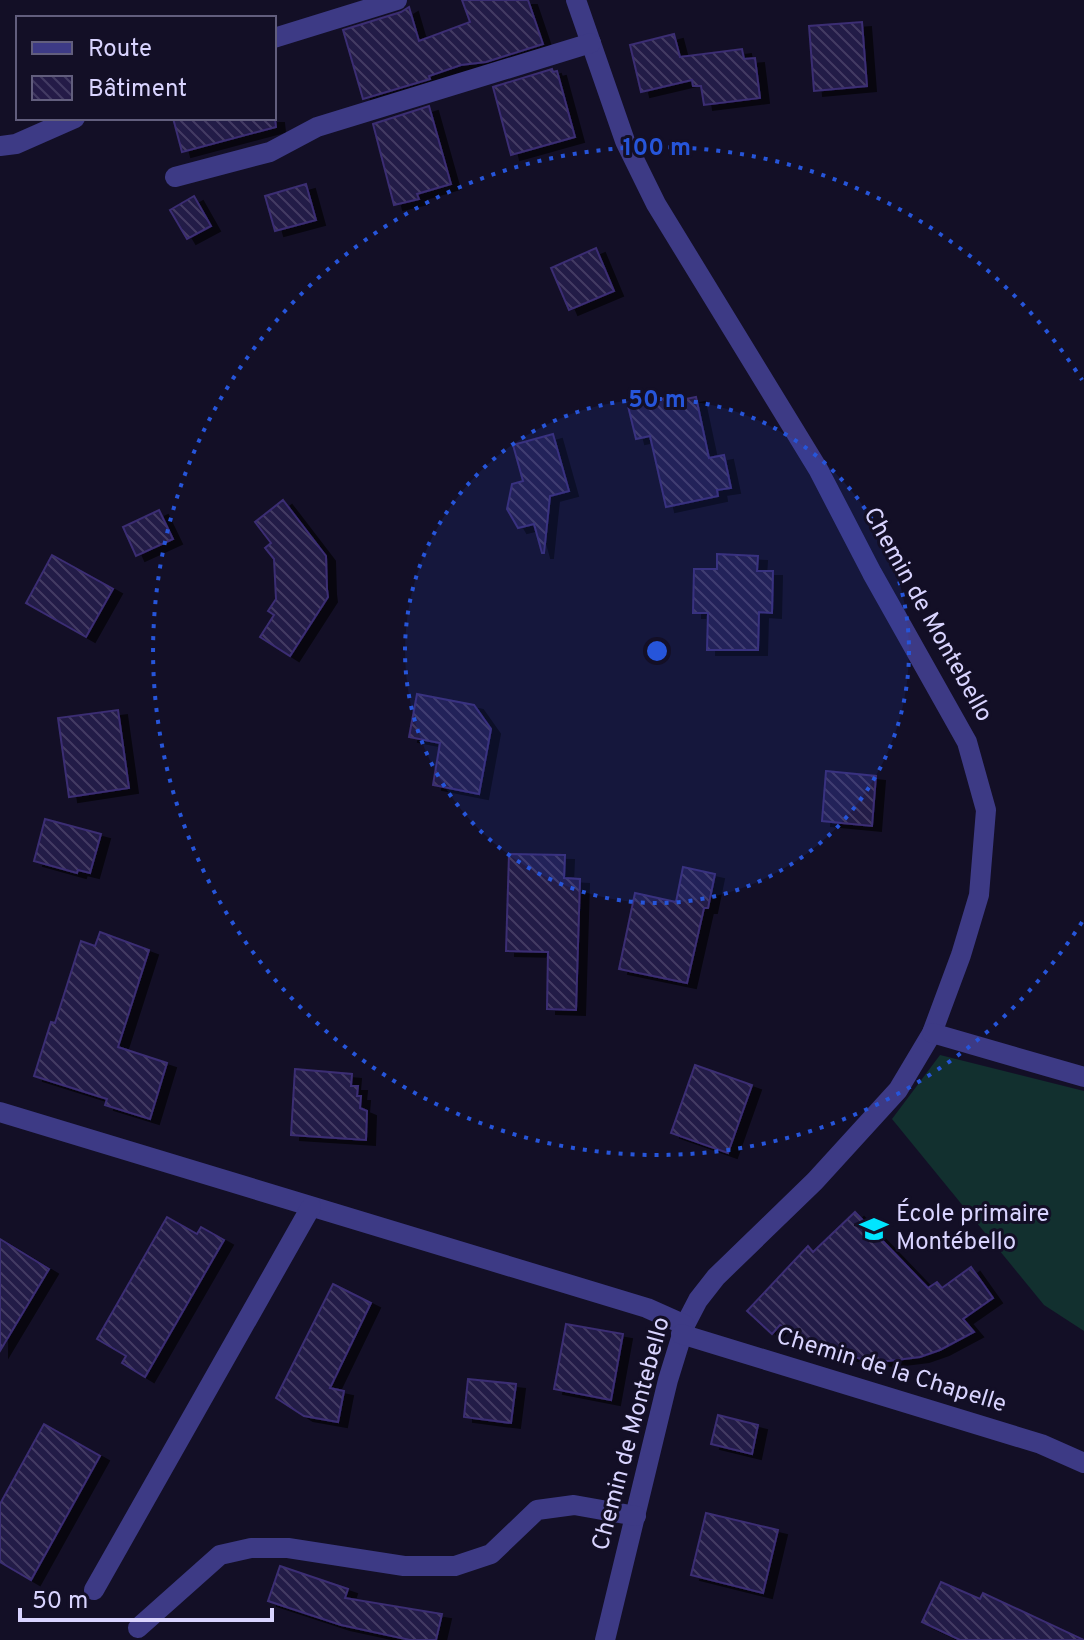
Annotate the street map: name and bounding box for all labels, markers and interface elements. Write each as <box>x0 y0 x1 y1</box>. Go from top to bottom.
legend <box>16 16 276 120</box>
text: Route <box>88 35 152 65</box>
text: Bâtiment <box>88 75 187 105</box>
text: 100 m <box>623 134 691 164</box>
text: 50 m <box>628 386 686 416</box>
street label: Chemin de Montebello <box>856 503 998 727</box>
centre of rings <box>643 637 671 665</box>
place label: École primaire Montébello <box>896 1198 1050 1258</box>
school or university icon: École primaire Montébello <box>859 1214 889 1244</box>
street label: Chemin de Montebello <box>586 1314 678 1554</box>
street label: Chemin de la Chapelle <box>772 1322 1010 1420</box>
scale bar <box>20 1572 272 1622</box>
text: 50 m <box>32 1587 88 1617</box>

